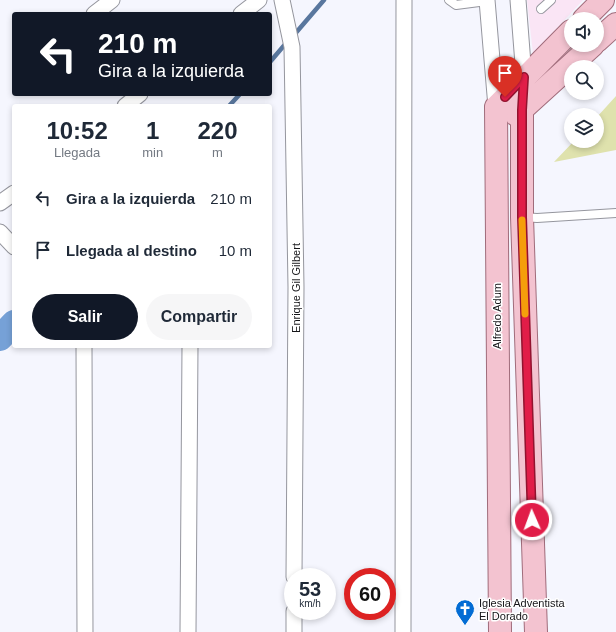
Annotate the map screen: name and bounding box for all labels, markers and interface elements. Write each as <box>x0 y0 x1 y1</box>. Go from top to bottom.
map controls <box>564 12 604 148</box>
button: sound <box>564 12 604 52</box>
icon: left <box>32 28 84 80</box>
text: 210 m <box>98 28 177 59</box>
pin <box>488 56 522 97</box>
button: search <box>564 60 604 100</box>
text: Gira a la izquierda <box>98 61 244 81</box>
icon: arrive <box>494 62 516 84</box>
button: layers <box>564 108 604 148</box>
text: 10:52 <box>46 117 108 144</box>
text: 1 <box>146 117 159 144</box>
text: 220 <box>198 117 238 144</box>
text: Llegada <box>54 145 100 160</box>
text: min <box>142 145 163 160</box>
text: m <box>212 145 223 160</box>
icon: left <box>32 187 54 209</box>
text: Gira a la izquierda <box>66 190 195 207</box>
text: 210 m <box>210 190 252 207</box>
icon: arrive <box>32 239 54 261</box>
text: Llegada al destino <box>66 242 197 259</box>
text: 10 m <box>219 242 252 259</box>
street label: Enrique Gil Gilbert <box>290 243 302 333</box>
street label: Alfredo Adum <box>491 283 503 349</box>
button: Salir <box>32 294 138 340</box>
button: Compartir <box>146 294 252 340</box>
position arrow <box>511 499 553 541</box>
speed limit sign: 60 <box>344 568 396 620</box>
text: 53 <box>299 578 321 600</box>
place label: Iglesia Adventista El Dorado <box>479 597 565 622</box>
text: km/h <box>299 598 321 609</box>
church icon: Iglesia Adventista El Dorado <box>454 598 476 626</box>

